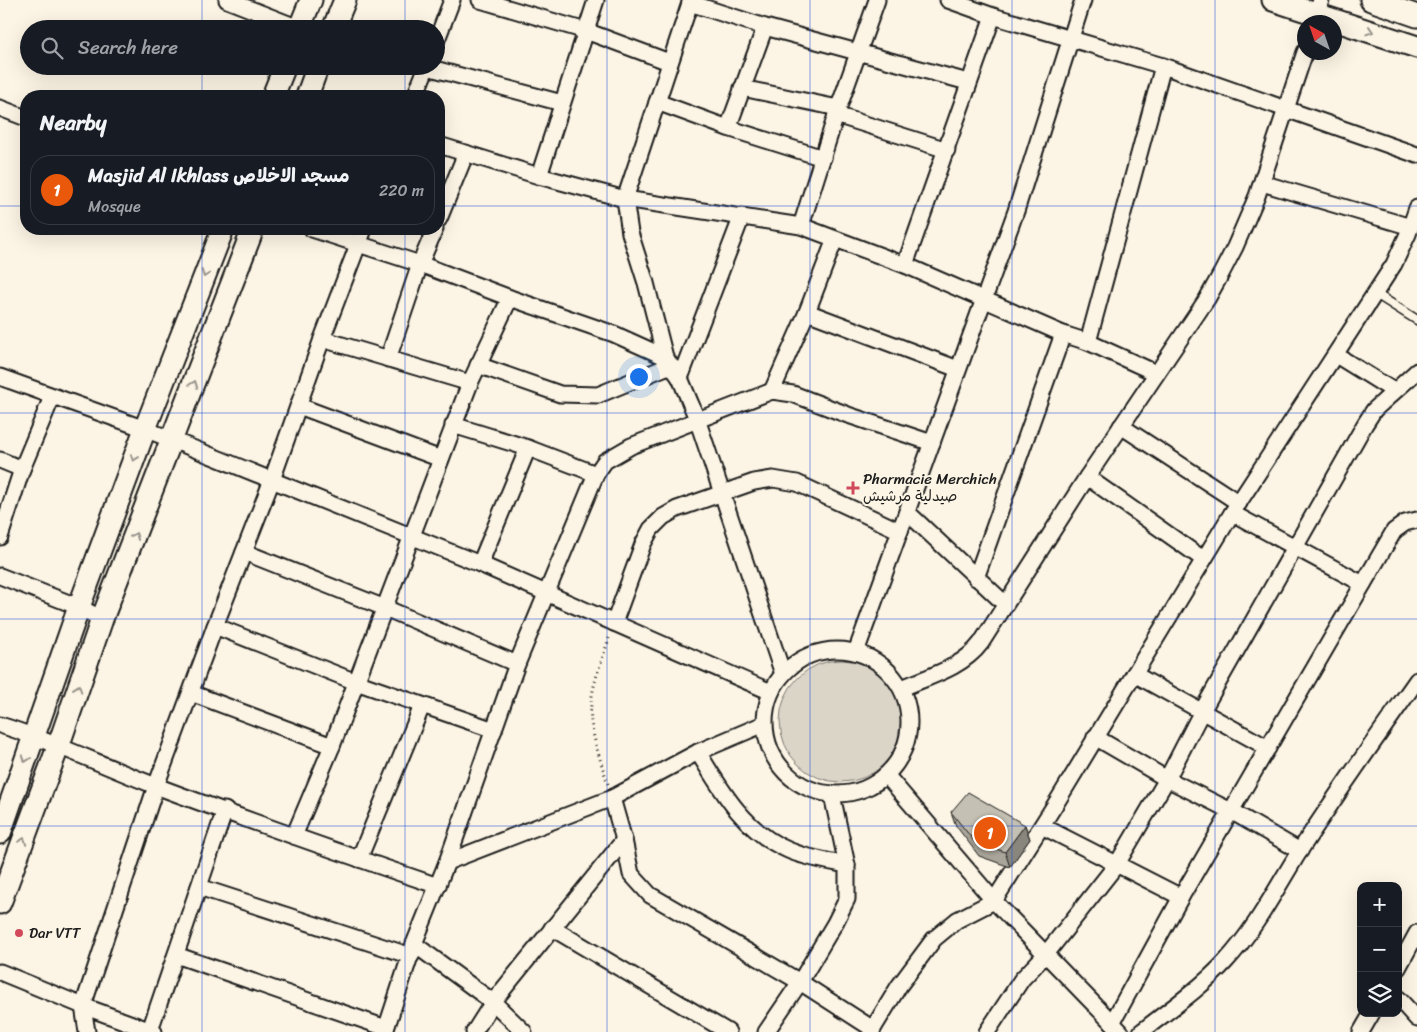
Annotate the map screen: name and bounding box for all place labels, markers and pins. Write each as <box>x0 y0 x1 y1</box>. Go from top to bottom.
place label: Pharmacie Merchich صيدلية مرشيش <box>863 466 997 509</box>
marker: Pharmacie Merchich صيدلية مرشيش <box>847 482 859 494</box>
pin: 1 <box>974 814 1006 852</box>
place label: Dar VTT <box>29 920 82 946</box>
marker: Dar VTT <box>13 927 25 939</box>

